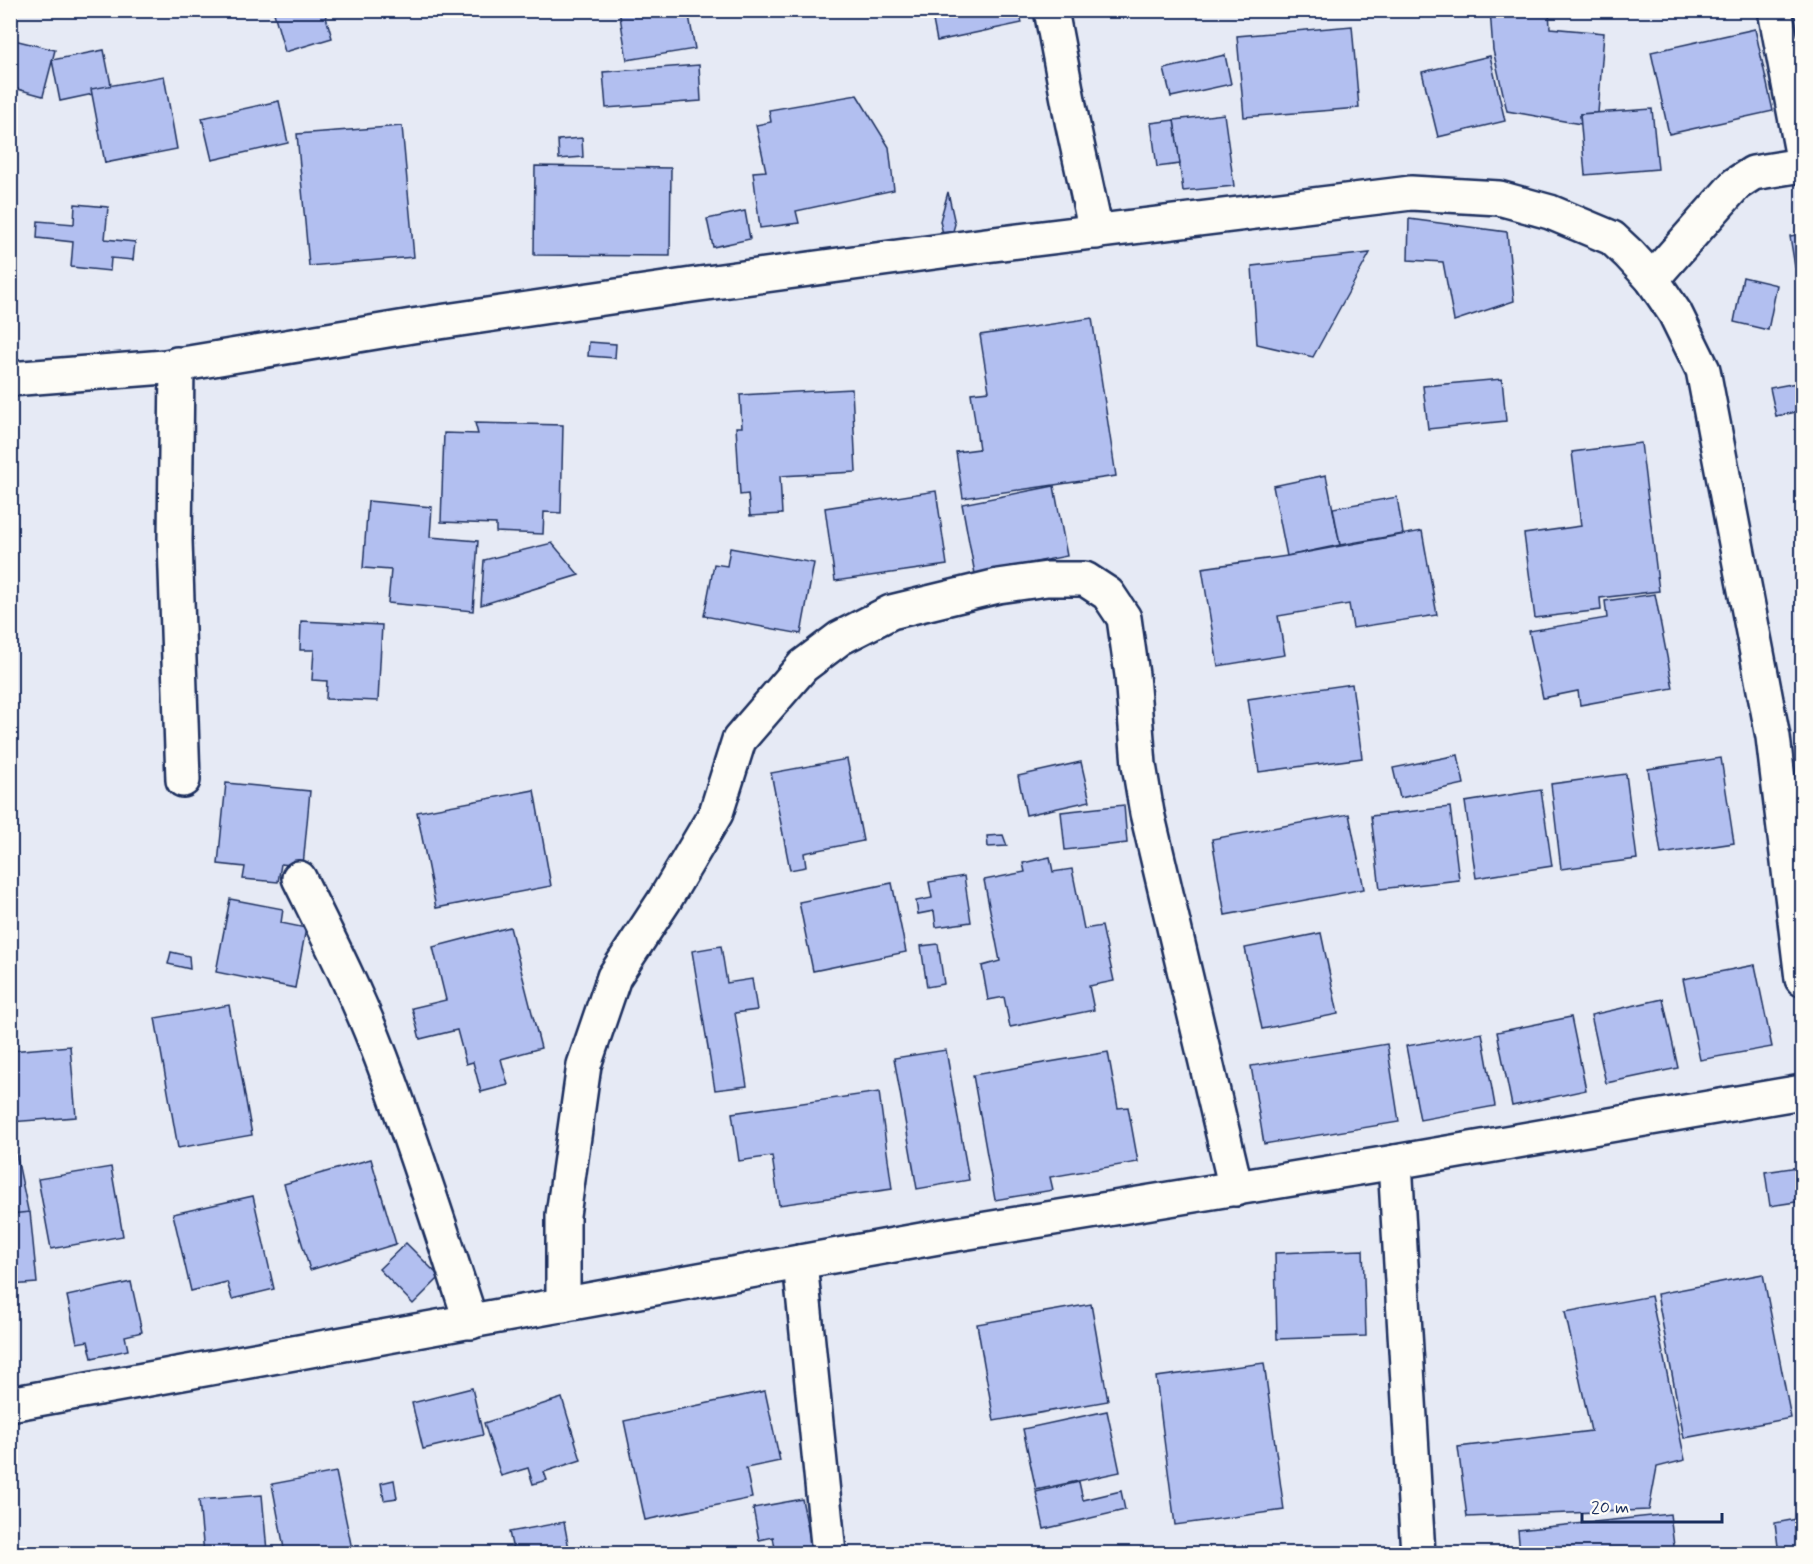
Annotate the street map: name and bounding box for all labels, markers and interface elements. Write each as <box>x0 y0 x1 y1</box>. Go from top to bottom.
scale bar <box>1582 1486 1722 1524</box>
text: 20 m <box>1591 1496 1629 1520</box>

